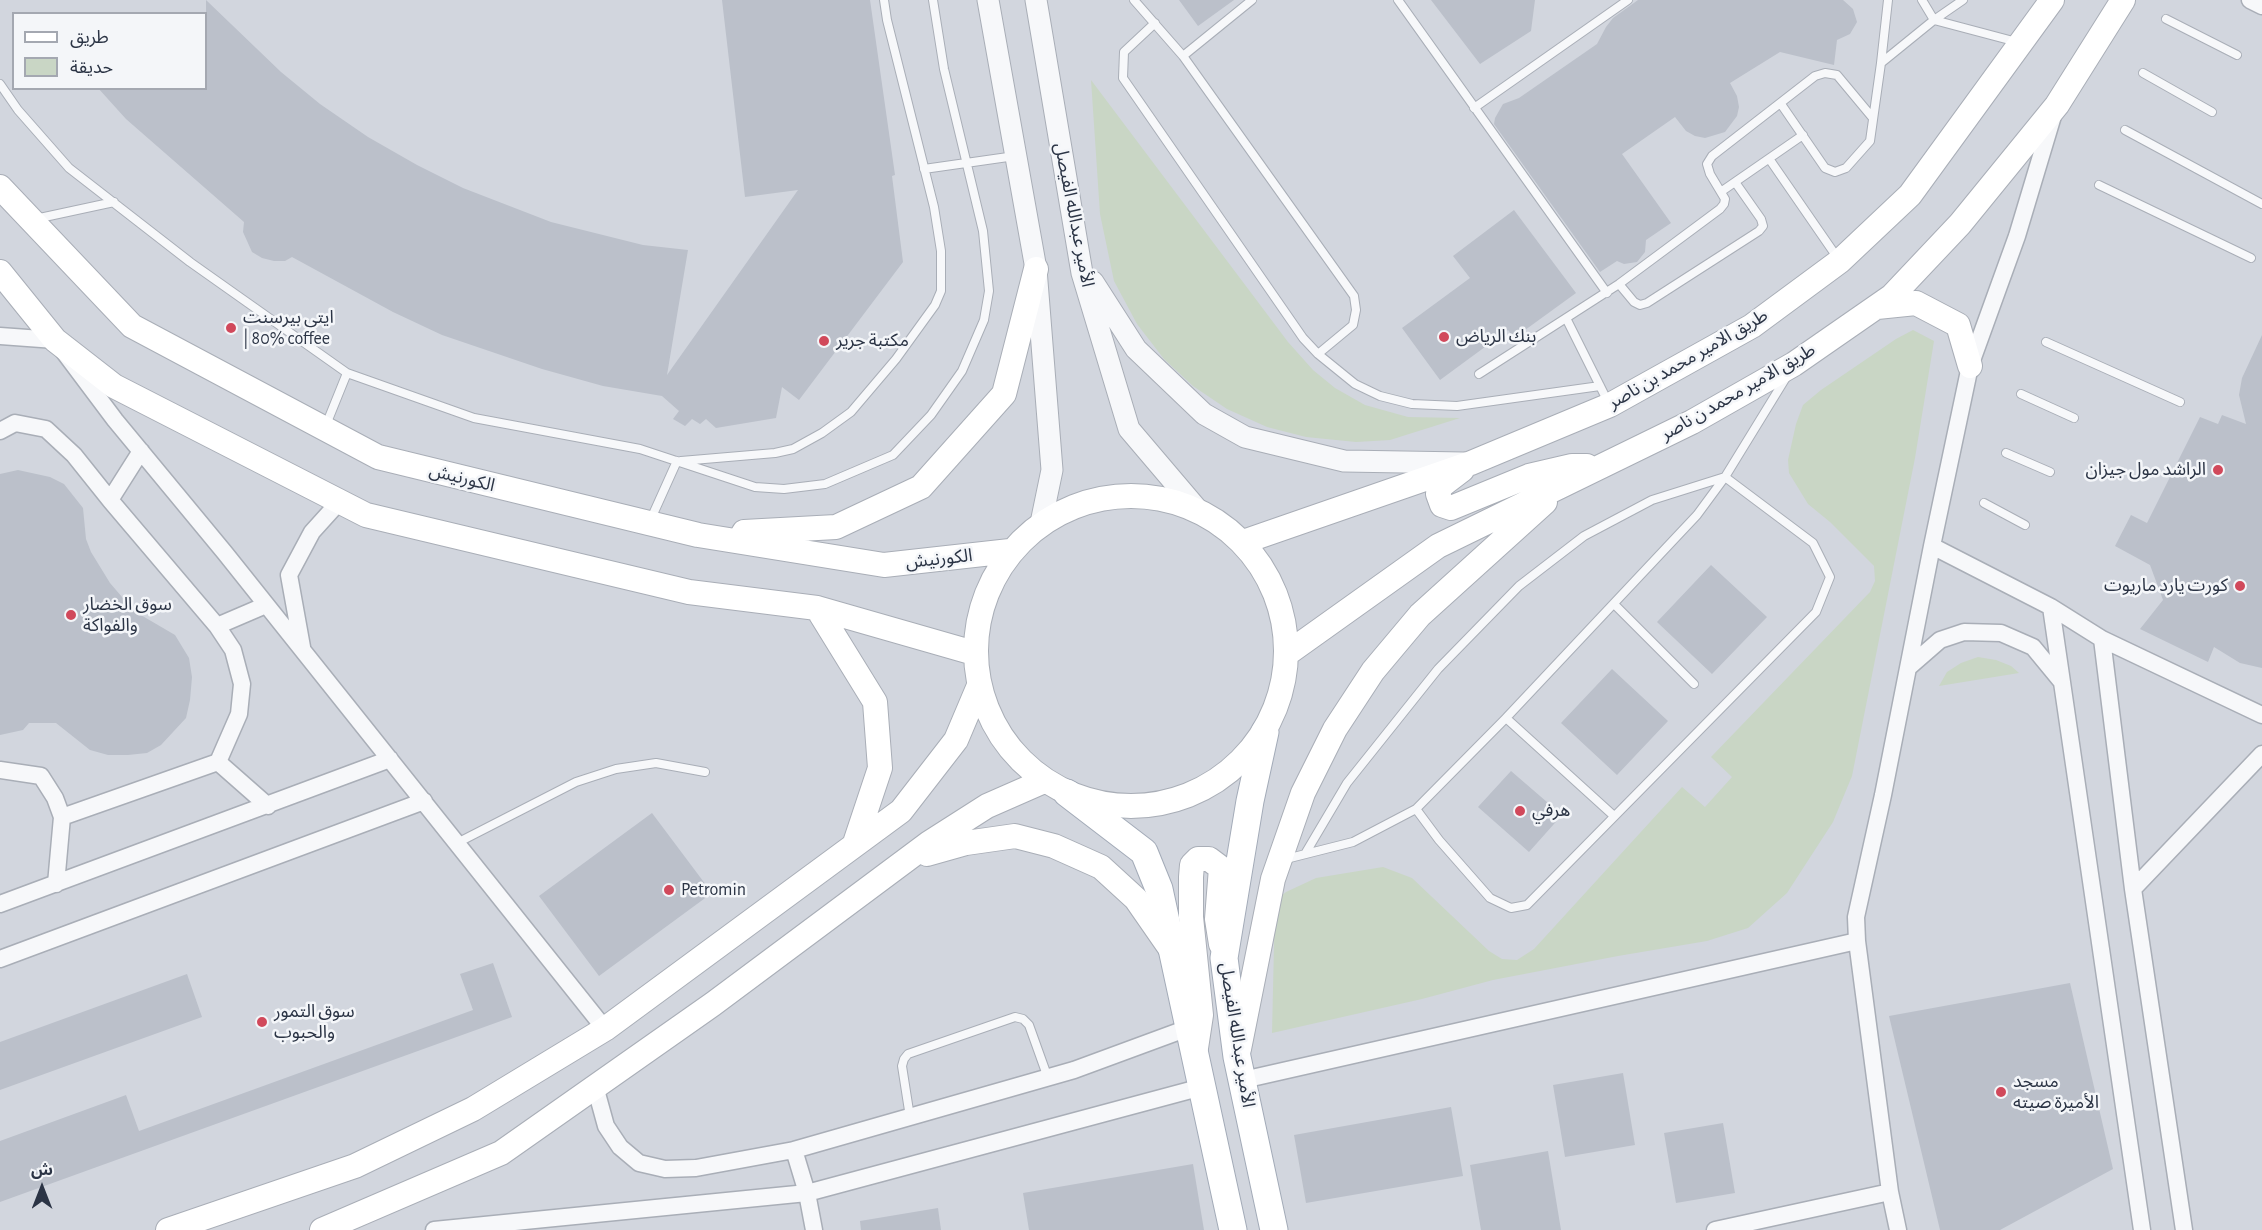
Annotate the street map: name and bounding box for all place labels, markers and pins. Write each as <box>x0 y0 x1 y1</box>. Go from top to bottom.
place label: ايتي بيرسنت | 80% coffee <box>243 307 334 350</box>
marker: ايتي بيرسنت | 80% coffee <box>224 321 238 335</box>
place label: بنك الرياض <box>1456 326 1536 348</box>
place label: مكتبة جرير <box>836 330 909 352</box>
marker: بنك الرياض <box>1437 330 1451 344</box>
marker: مكتبة جرير <box>817 334 831 348</box>
place label: الراشد مول جيزان <box>2085 459 2206 481</box>
marker: الراشد مول جيزان <box>2211 463 2225 477</box>
place label: كورت يارد ماريوت <box>2104 575 2228 597</box>
marker: كورت يارد ماريوت <box>2233 579 2247 593</box>
place label: سوق الخضار والفواكة <box>83 594 172 636</box>
marker: سوق الخضار والفواكة <box>64 608 78 622</box>
place label: هرفي <box>1532 800 1570 822</box>
marker: هرفي <box>1513 804 1527 818</box>
place label: Petromin <box>681 879 746 901</box>
marker: Petromin <box>662 883 676 897</box>
place label: سوق التمور والحبوب <box>274 1001 355 1044</box>
marker: سوق التمور والحبوب <box>255 1015 269 1029</box>
place label: مسجد الأميرة صيته <box>2013 1071 2099 1114</box>
marker: مسجد الأميرة صيته <box>1994 1085 2008 1099</box>

